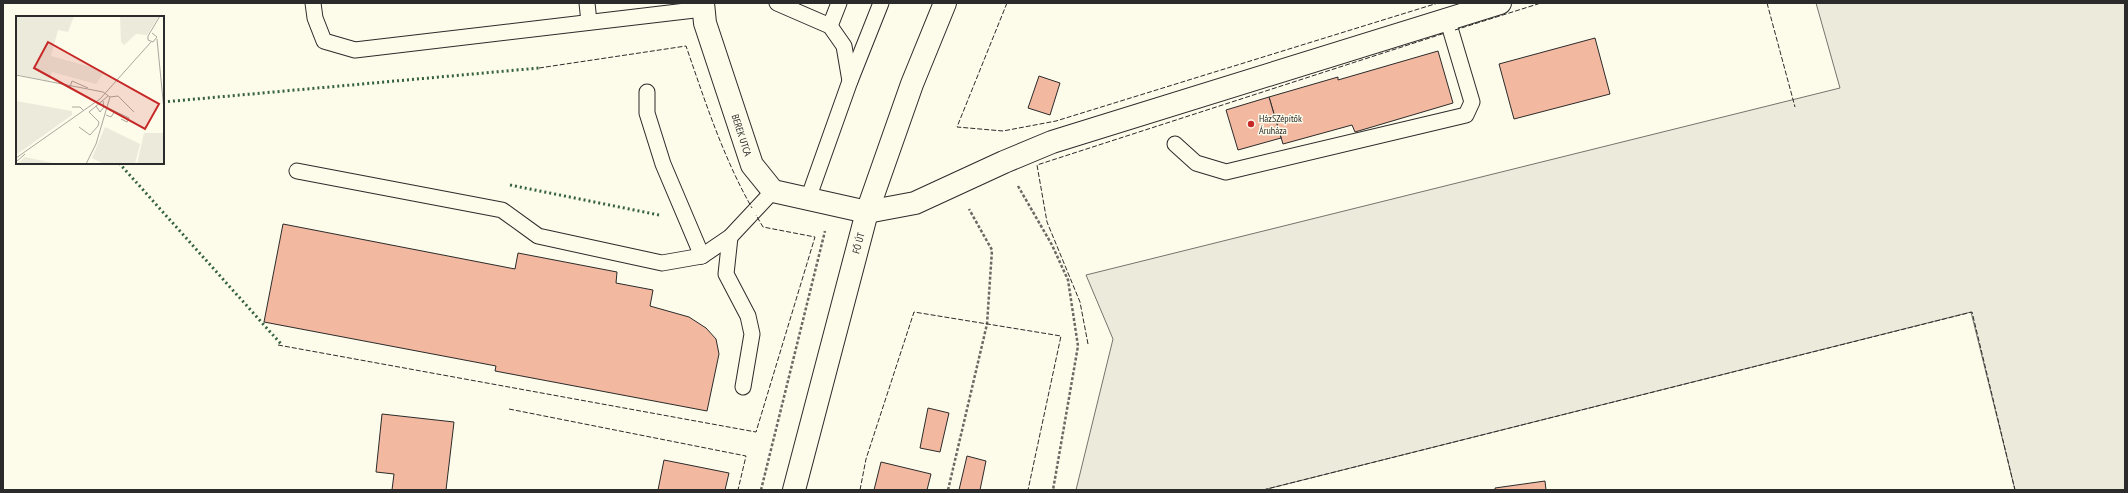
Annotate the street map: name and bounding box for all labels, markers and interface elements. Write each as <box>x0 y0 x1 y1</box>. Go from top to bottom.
inset map <box>16 16 164 164</box>
place label: HázSZépítők Áruháza <box>1259 112 1302 137</box>
street label: BEREK UTCA <box>729 113 754 158</box>
marker: HázSZépítők Áruháza <box>1246 119 1256 129</box>
street label: FŐ ÚT <box>849 231 868 255</box>

